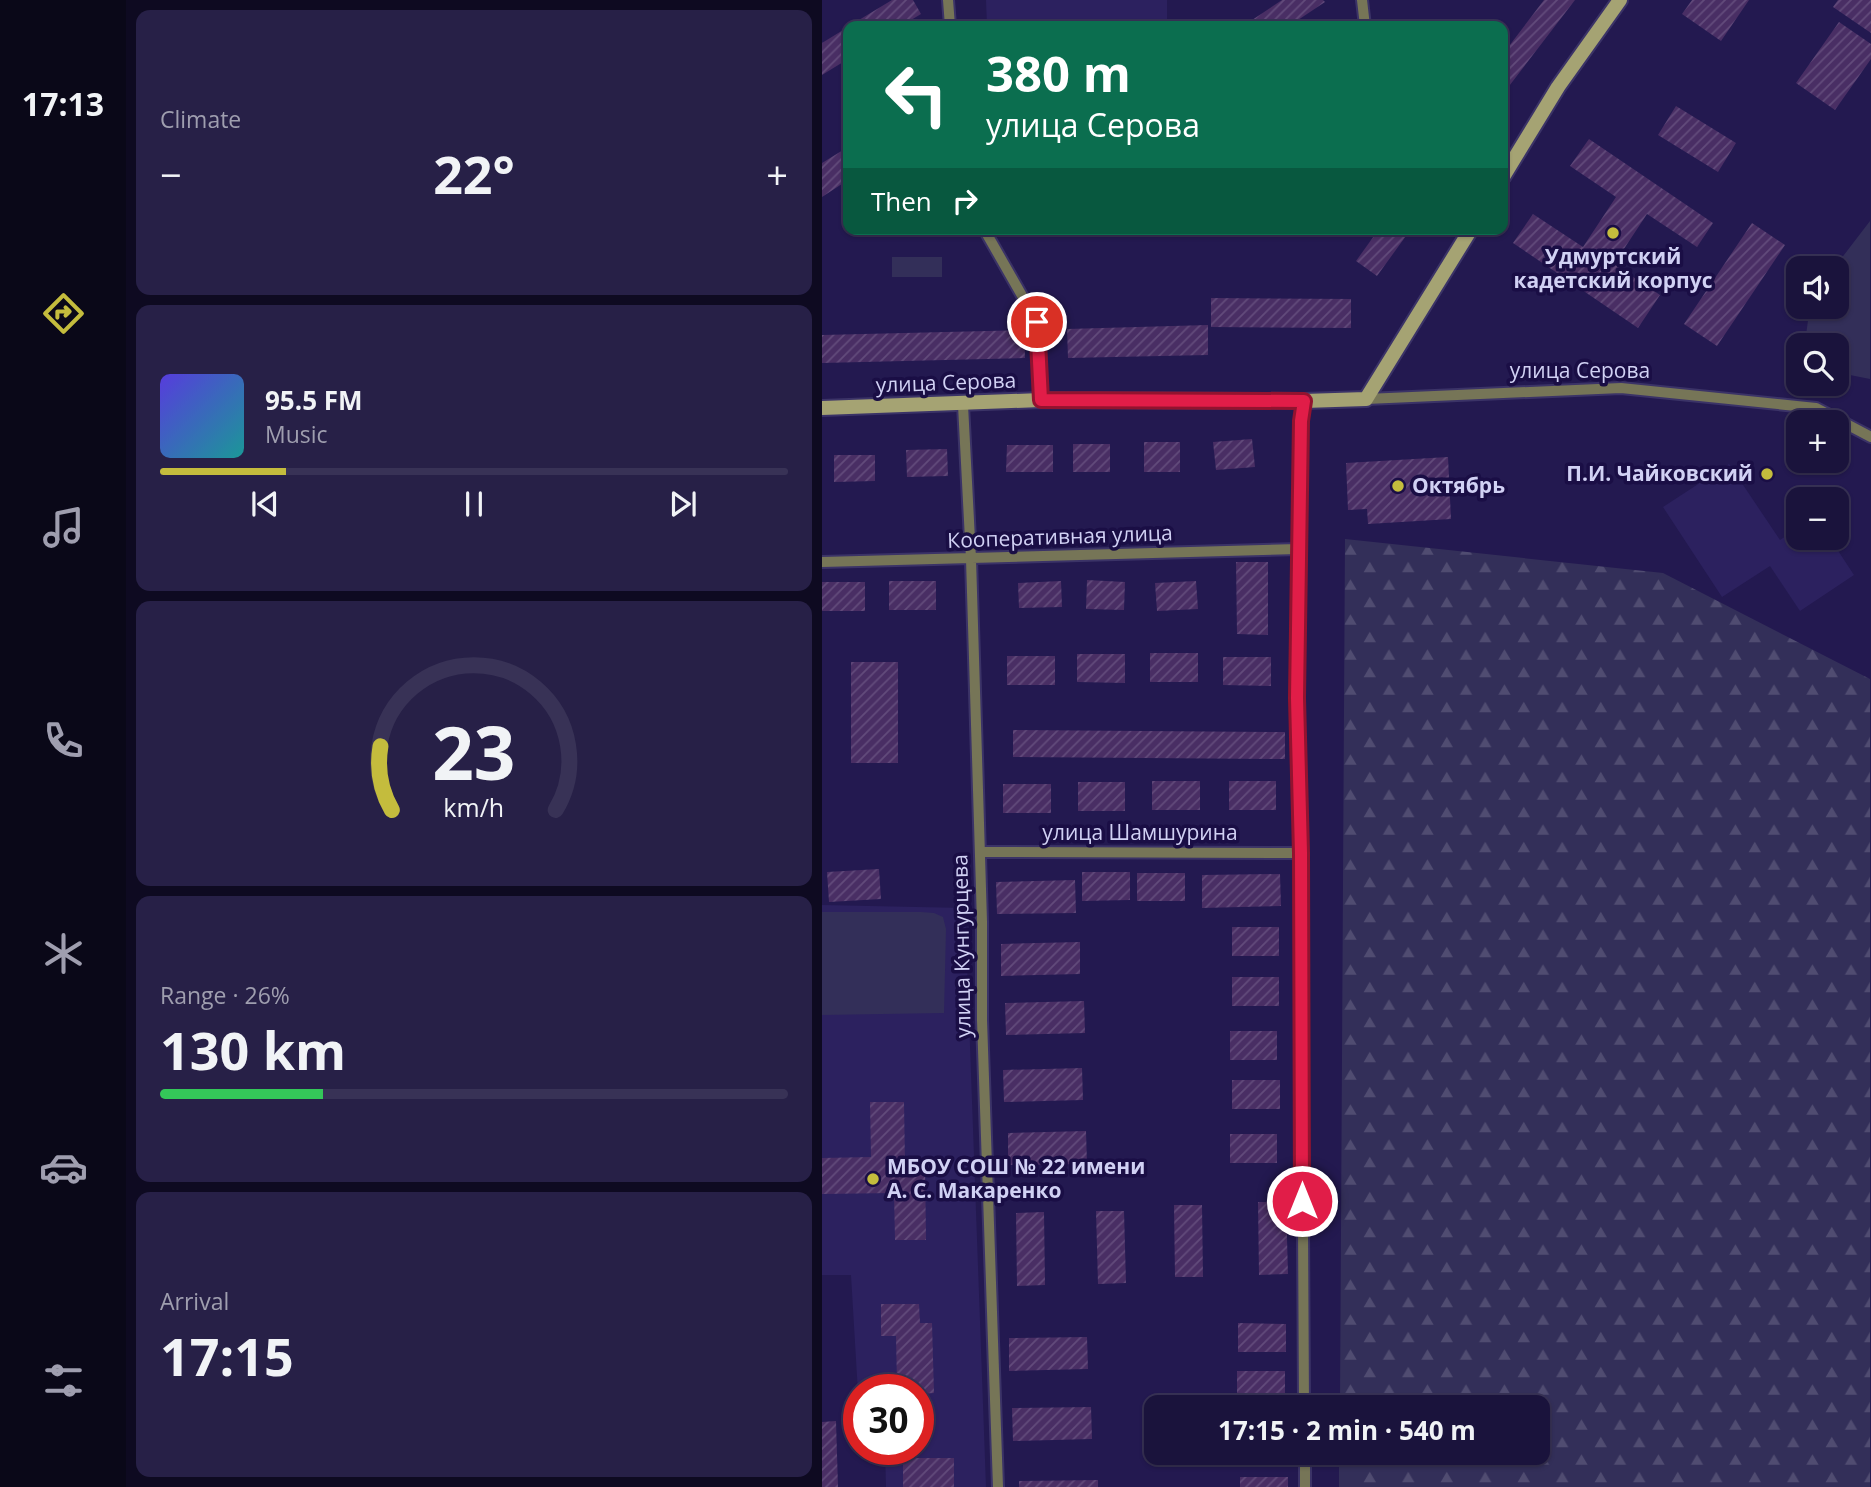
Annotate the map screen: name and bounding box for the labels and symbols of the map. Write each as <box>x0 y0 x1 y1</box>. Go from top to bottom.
marker: Удмуртский кадетский корпус <box>1605 225 1621 241</box>
place label: Удмуртский кадетский корпус <box>1514 242 1713 294</box>
pin <box>1007 292 1067 352</box>
street label: улица Серова <box>1510 356 1650 384</box>
street label: улица Серова <box>875 366 1017 398</box>
place label: П.И. Чайковский <box>1566 459 1753 487</box>
marker: П.И. Чайковский <box>1759 466 1775 482</box>
place label: Октябрь <box>1412 471 1505 499</box>
marker: Октябрь <box>1390 478 1406 494</box>
street label: Кооперативная улица <box>947 518 1173 554</box>
street label: улица Шамшурина <box>1042 818 1238 846</box>
street label: улица Кунгурцева <box>945 854 977 1038</box>
place label: МБОУ СОШ № 22 имени А. С. Макаренко <box>887 1152 1145 1204</box>
position arrow <box>1265 1164 1339 1238</box>
marker: МБОУ СОШ № 22 имени А. С. Макаренко <box>865 1171 881 1187</box>
speed limit sign: 30 <box>843 1374 934 1465</box>

